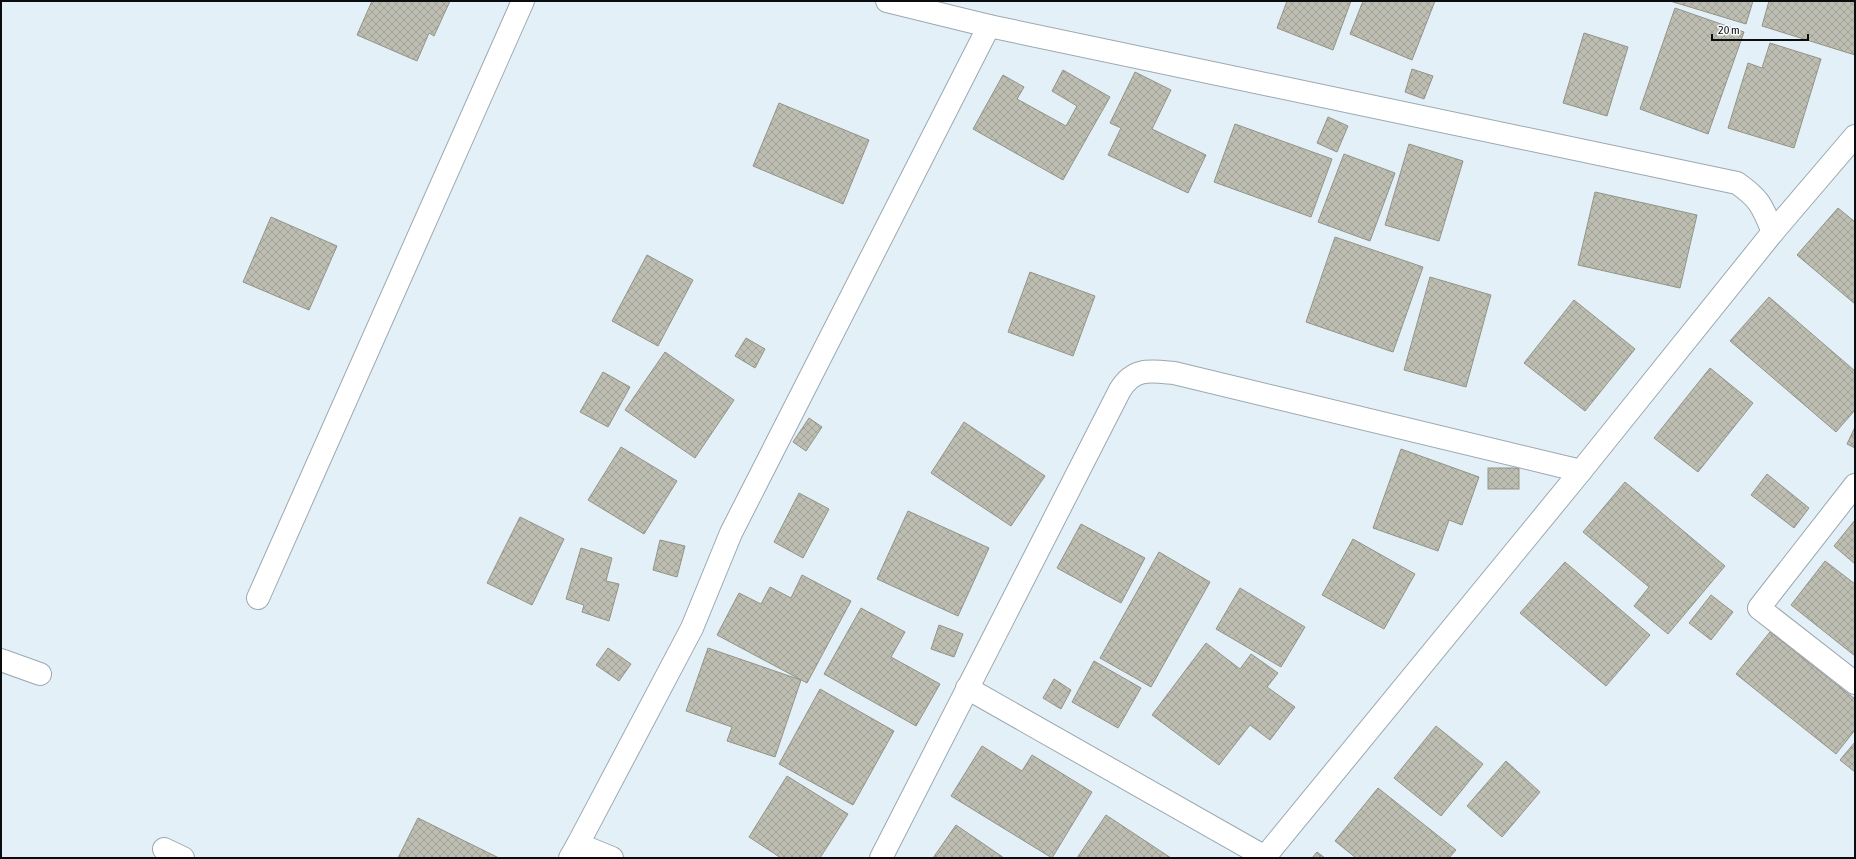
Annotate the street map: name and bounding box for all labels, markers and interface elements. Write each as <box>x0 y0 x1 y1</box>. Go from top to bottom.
scale bar <box>1712 16 1808 42</box>
text: 20 m <box>1718 23 1740 37</box>

